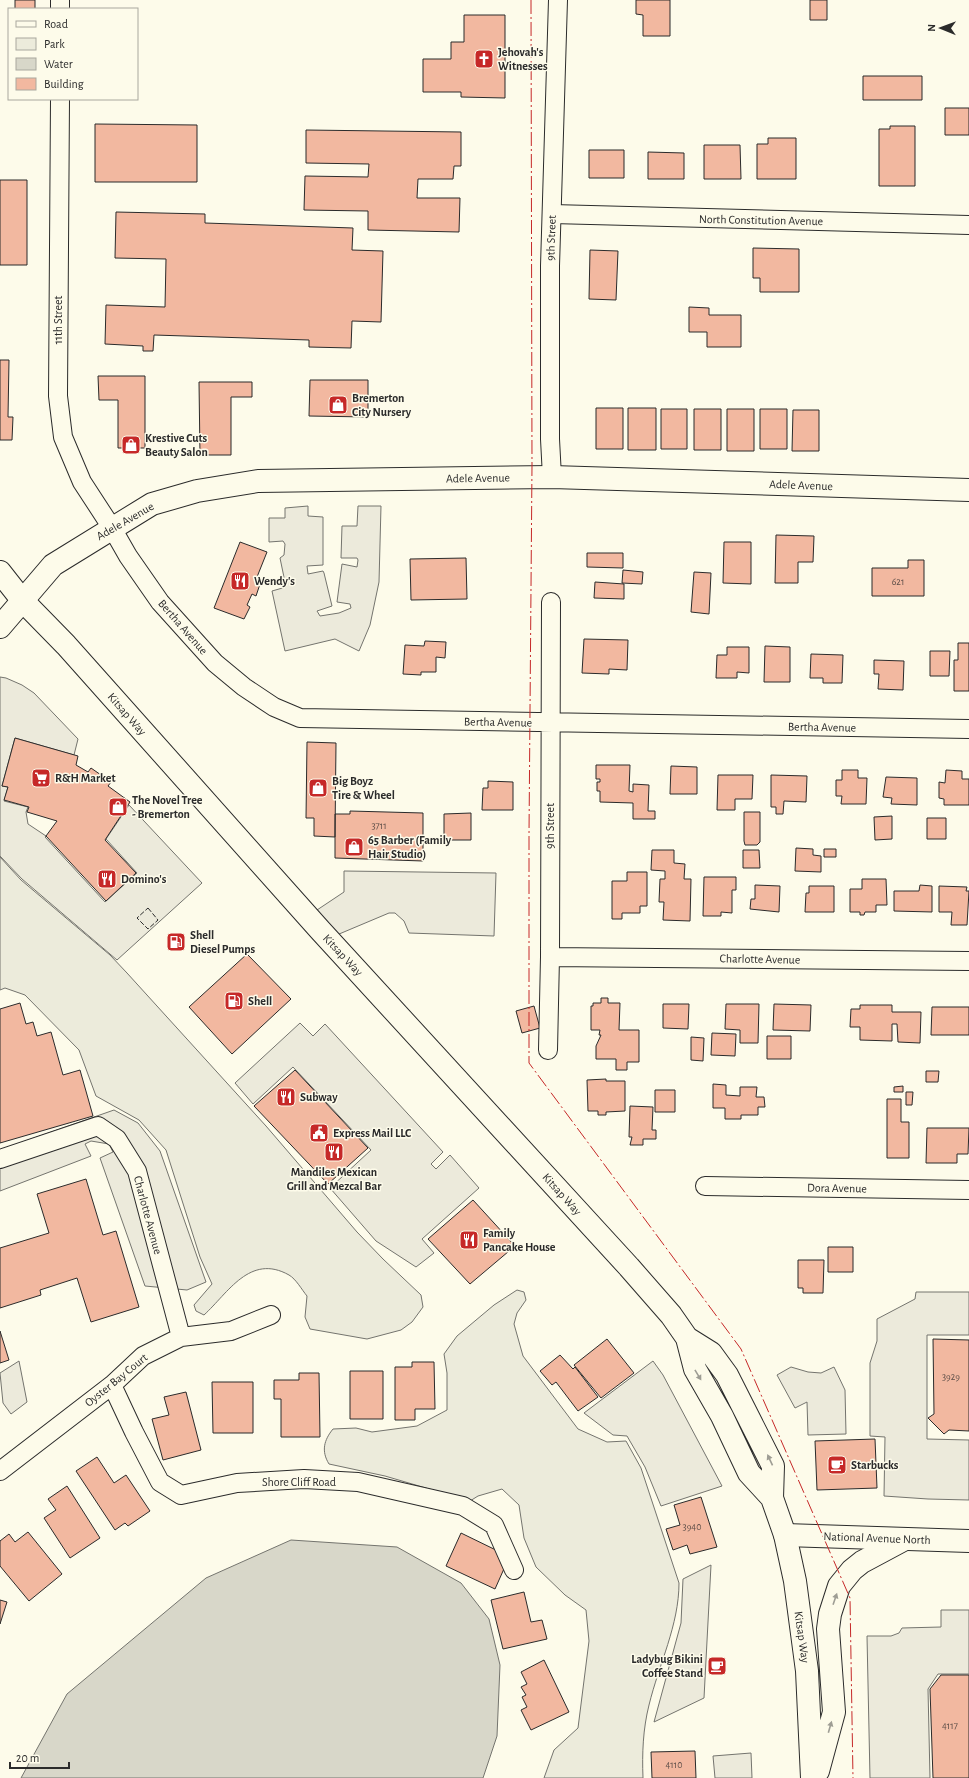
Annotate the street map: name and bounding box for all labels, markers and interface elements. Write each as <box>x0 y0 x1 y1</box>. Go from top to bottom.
legend <box>8 8 138 100</box>
north arrow <box>921 8 961 48</box>
text: Road <box>44 18 68 30</box>
text: N <box>926 24 937 32</box>
text: Park <box>44 38 65 50</box>
place label: Jehovah's Witnesses <box>498 46 548 72</box>
church icon: Jehovah's Witnesses <box>473 48 495 70</box>
text: Water <box>44 58 73 70</box>
text: Building <box>44 78 84 90</box>
street label: North Constitution Avenue <box>699 213 823 227</box>
street label: 9th Street <box>544 215 558 261</box>
street label: 11th Street <box>52 296 64 344</box>
place label: Bremerton City Nursery <box>352 392 412 419</box>
shop icon: Bremerton City Nursery <box>327 394 349 416</box>
place label: Krestive Cuts Beauty Salon <box>145 432 208 459</box>
shop icon: Krestive Cuts Beauty Salon <box>120 434 142 456</box>
street label: Adele Avenue <box>446 471 510 485</box>
street label: Adele Avenue <box>769 478 833 492</box>
street label: Adele Avenue <box>94 500 156 542</box>
restaurant icon: Wendy's <box>229 570 251 592</box>
place label: Wendy's <box>254 575 295 588</box>
house number: 621 <box>892 577 904 587</box>
street label: Bertha Avenue <box>156 597 210 657</box>
street label: Kitsap Way <box>105 690 149 738</box>
street label: Bertha Avenue <box>464 715 532 729</box>
street label: Bertha Avenue <box>788 720 856 734</box>
supermarket icon: R&H Market <box>30 767 52 789</box>
place label: R&H Market <box>55 772 115 784</box>
place label: Big Boyz Tire & Wheel <box>332 775 395 801</box>
shop icon: Big Boyz Tire & Wheel <box>307 777 329 799</box>
place label: The Novel Tree - Bremerton <box>132 794 203 820</box>
shop icon: The Novel Tree - Bremerton <box>107 796 129 818</box>
street label: 9th Street <box>544 803 556 849</box>
house number: 3711 <box>371 821 387 831</box>
place label: 65 Barber (Family Hair Studio) <box>368 834 452 861</box>
shop icon: 65 Barber (Family Hair Studio) <box>343 836 365 858</box>
restaurant icon: Domino's <box>96 868 118 890</box>
place label: Domino's <box>121 873 167 885</box>
place label: Shell Diesel Pumps <box>190 929 255 955</box>
fuel station icon: Shell Diesel Pumps <box>165 931 187 953</box>
street label: Kitsap Way <box>320 932 365 979</box>
street label: Charlotte Avenue <box>720 952 800 966</box>
fuel station icon: Shell <box>223 990 245 1012</box>
place label: Shell <box>248 995 272 1007</box>
restaurant icon: Subway <box>275 1086 297 1108</box>
place label: Subway <box>300 1091 338 1104</box>
public building icon: Express Mail LLC <box>308 1122 330 1144</box>
place label: Express Mail LLC <box>333 1127 412 1139</box>
restaurant icon: Mandiles Mexican Grill and Mezcal Bar <box>323 1141 345 1163</box>
place label: Mandiles Mexican Grill and Mezcal Bar <box>287 1166 382 1192</box>
street label: Kitsap Way <box>539 1171 584 1218</box>
street label: Charlotte Avenue <box>132 1175 164 1255</box>
street label: Dora Avenue <box>807 1181 867 1195</box>
place label: Family Pancake House <box>483 1227 556 1253</box>
restaurant icon: Family Pancake House <box>458 1229 480 1251</box>
street label: Oyster Bay Court <box>82 1351 150 1410</box>
one-way arrow <box>695 1369 702 1381</box>
house number: 3929 <box>942 1372 960 1382</box>
one-way arrow <box>767 1454 773 1466</box>
cafe icon: Starbucks <box>826 1454 848 1476</box>
place label: Starbucks <box>851 1459 899 1471</box>
street label: Shore Cliff Road <box>262 1476 336 1488</box>
house number: 3940 <box>683 1522 701 1532</box>
street label: National Avenue North <box>823 1530 931 1546</box>
one-way arrow <box>832 1593 838 1605</box>
street label: Kitsap Way <box>791 1610 812 1664</box>
place label: Ladybug Bikini Coffee Stand <box>631 1653 704 1679</box>
cafe icon: Ladybug Bikini Coffee Stand <box>706 1655 728 1677</box>
one-way arrow <box>827 1721 833 1733</box>
house number: 4117 <box>942 1721 958 1731</box>
scale bar <box>10 1744 69 1770</box>
text: 20 m <box>16 1752 39 1764</box>
house number: 4110 <box>666 1760 682 1770</box>

